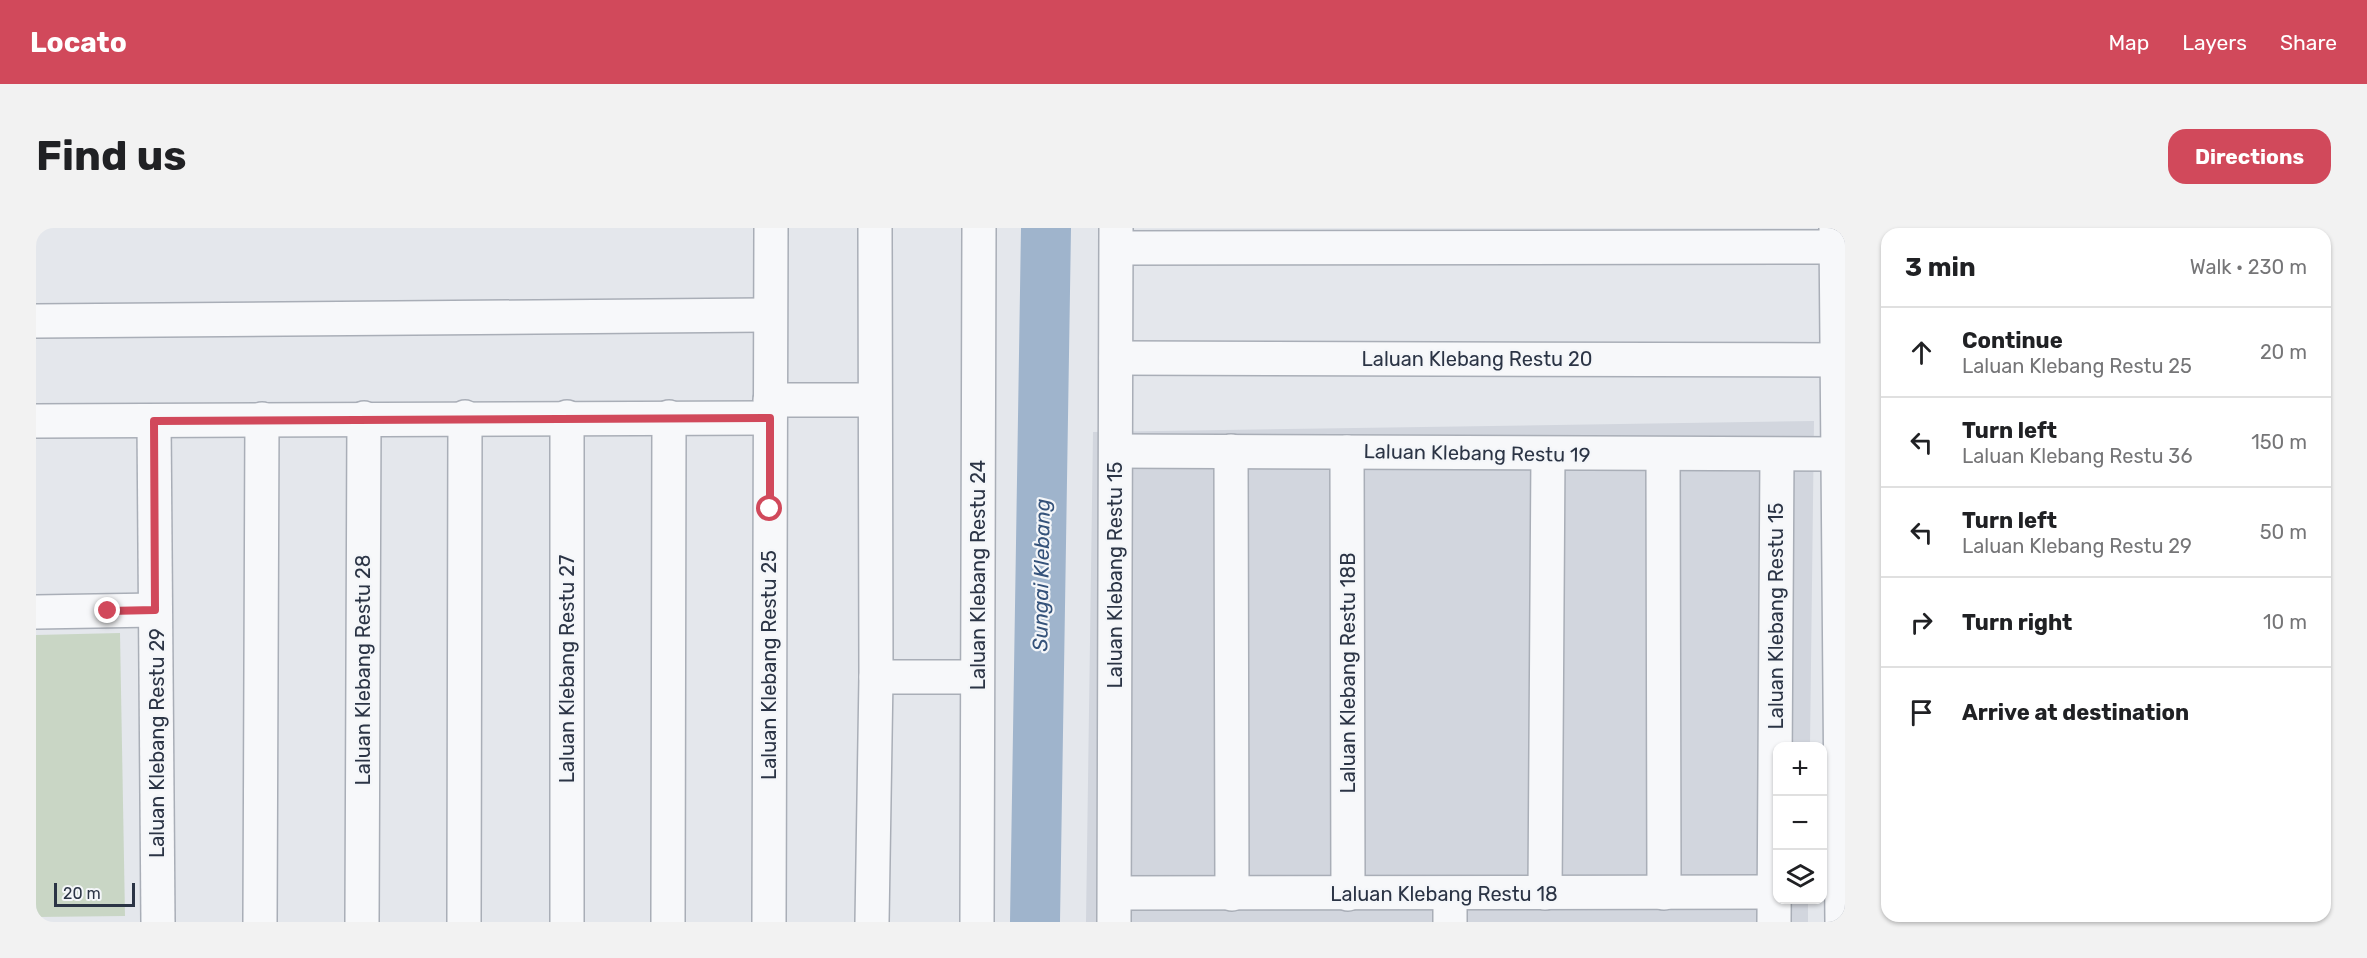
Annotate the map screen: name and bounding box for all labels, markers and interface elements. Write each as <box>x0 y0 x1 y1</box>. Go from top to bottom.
text: Locato <box>30 26 127 59</box>
text: Map <box>2108 30 2149 55</box>
text: Layers <box>2182 30 2247 55</box>
text: Share <box>2280 30 2337 55</box>
button: Directions <box>2168 129 2331 184</box>
text: Find us <box>36 131 187 181</box>
text: 3 min <box>1905 252 1976 283</box>
text: Walk · 230 m <box>2190 255 2307 279</box>
text: Continue <box>1962 327 2063 354</box>
icon: ahead <box>1905 336 1938 369</box>
text: 20 m <box>2260 340 2307 364</box>
street label: Laluan Klebang Restu 20 <box>1362 347 1592 371</box>
text: Laluan Klebang Restu 25 <box>1962 354 2192 378</box>
text: Turn left <box>1962 417 2057 444</box>
icon: left <box>1905 426 1938 459</box>
text: 150 m <box>2251 430 2307 454</box>
street label: Laluan Klebang Restu 19 <box>1363 439 1591 467</box>
text: Laluan Klebang Restu 36 <box>1962 444 2192 468</box>
street label: Laluan Klebang Restu 24 <box>966 460 990 690</box>
street label: Laluan Klebang Restu 15 <box>1103 462 1127 688</box>
route start <box>756 495 782 521</box>
water label: Sungai Klebang <box>1027 498 1055 652</box>
street label: Laluan Klebang Restu 15 <box>1764 503 1788 729</box>
text: Turn left <box>1962 507 2057 534</box>
icon: left <box>1905 516 1938 549</box>
text: 50 m <box>2260 520 2307 544</box>
text: Laluan Klebang Restu 29 <box>1962 534 2192 558</box>
street label: Laluan Klebang Restu 25 <box>757 550 781 780</box>
street label: Laluan Klebang Restu 18B <box>1336 552 1360 794</box>
street label: Laluan Klebang Restu 28 <box>351 555 375 785</box>
street label: Laluan Klebang Restu 27 <box>555 555 579 783</box>
route end <box>94 597 120 623</box>
icon: right <box>1905 606 1938 639</box>
text: Turn right <box>1962 609 2072 636</box>
text: 10 m <box>2263 610 2307 634</box>
street label: Laluan Klebang Restu 29 <box>145 628 169 858</box>
icon: arrive <box>1905 696 1938 729</box>
text: Arrive at destination <box>1962 699 2189 726</box>
map controls <box>1773 742 1827 904</box>
button: + <box>1773 742 1827 796</box>
button: − <box>1773 796 1827 850</box>
button: layers <box>1773 850 1827 904</box>
scale bar <box>54 880 135 908</box>
street label: Laluan Klebang Restu 18 <box>1330 882 1558 906</box>
text: 20 m <box>63 884 101 903</box>

